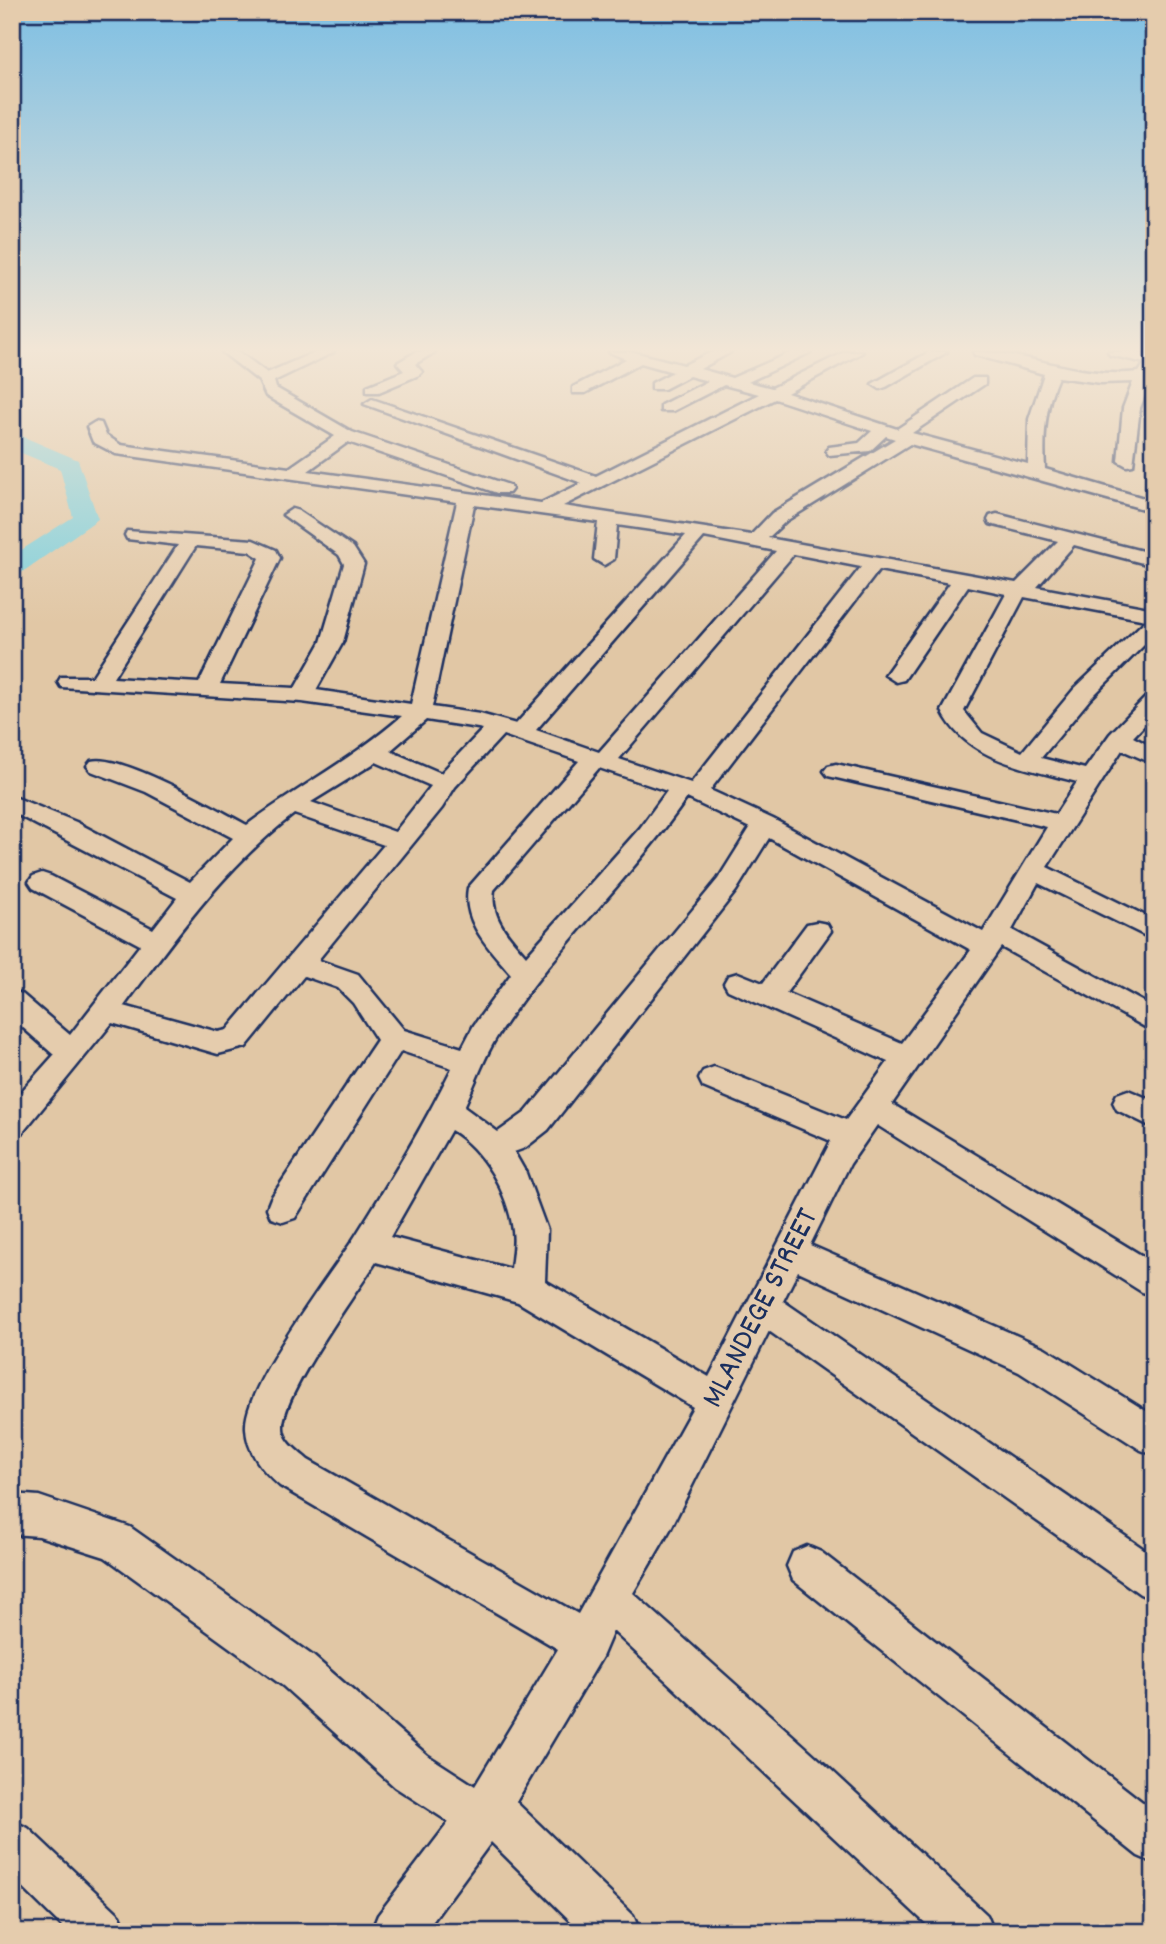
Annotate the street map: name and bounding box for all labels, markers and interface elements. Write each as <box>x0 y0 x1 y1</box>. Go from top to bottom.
street label: MLANDEGE STREET <box>692 1201 832 1417</box>

